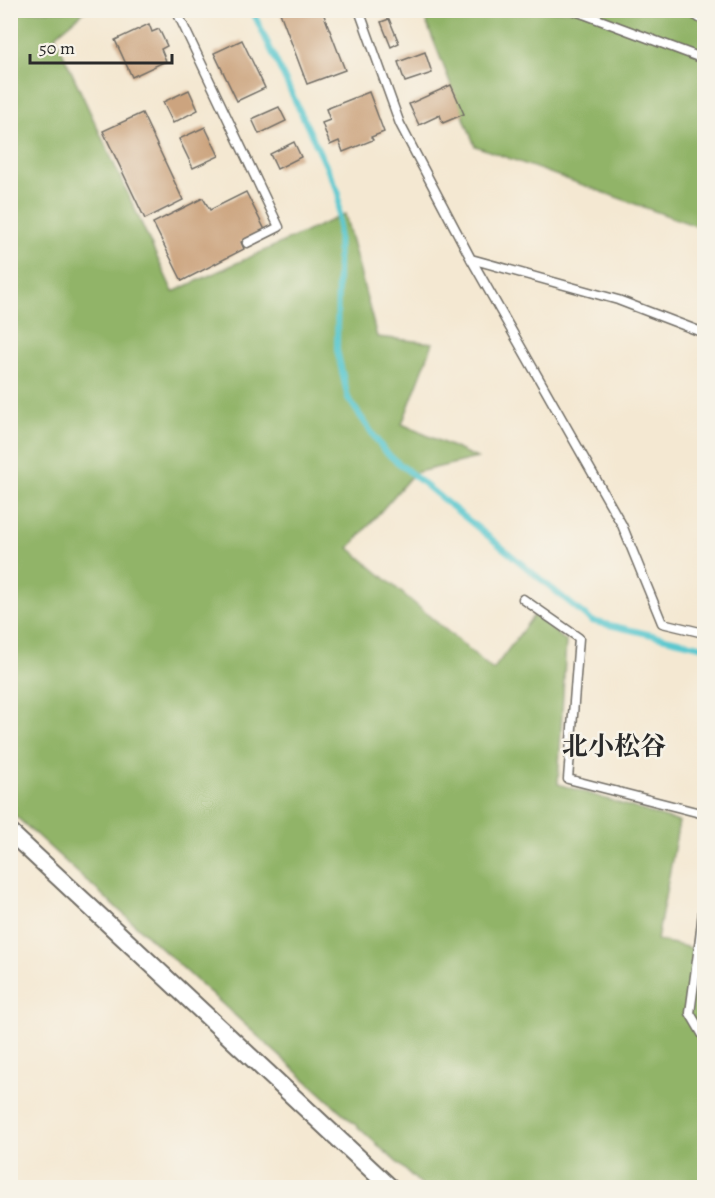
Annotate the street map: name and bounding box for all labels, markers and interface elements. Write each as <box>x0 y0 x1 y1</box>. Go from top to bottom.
scale bar <box>30 27 172 65</box>
text: 50 m <box>39 36 75 60</box>
district label: 北小松谷 <box>562 729 666 764</box>

